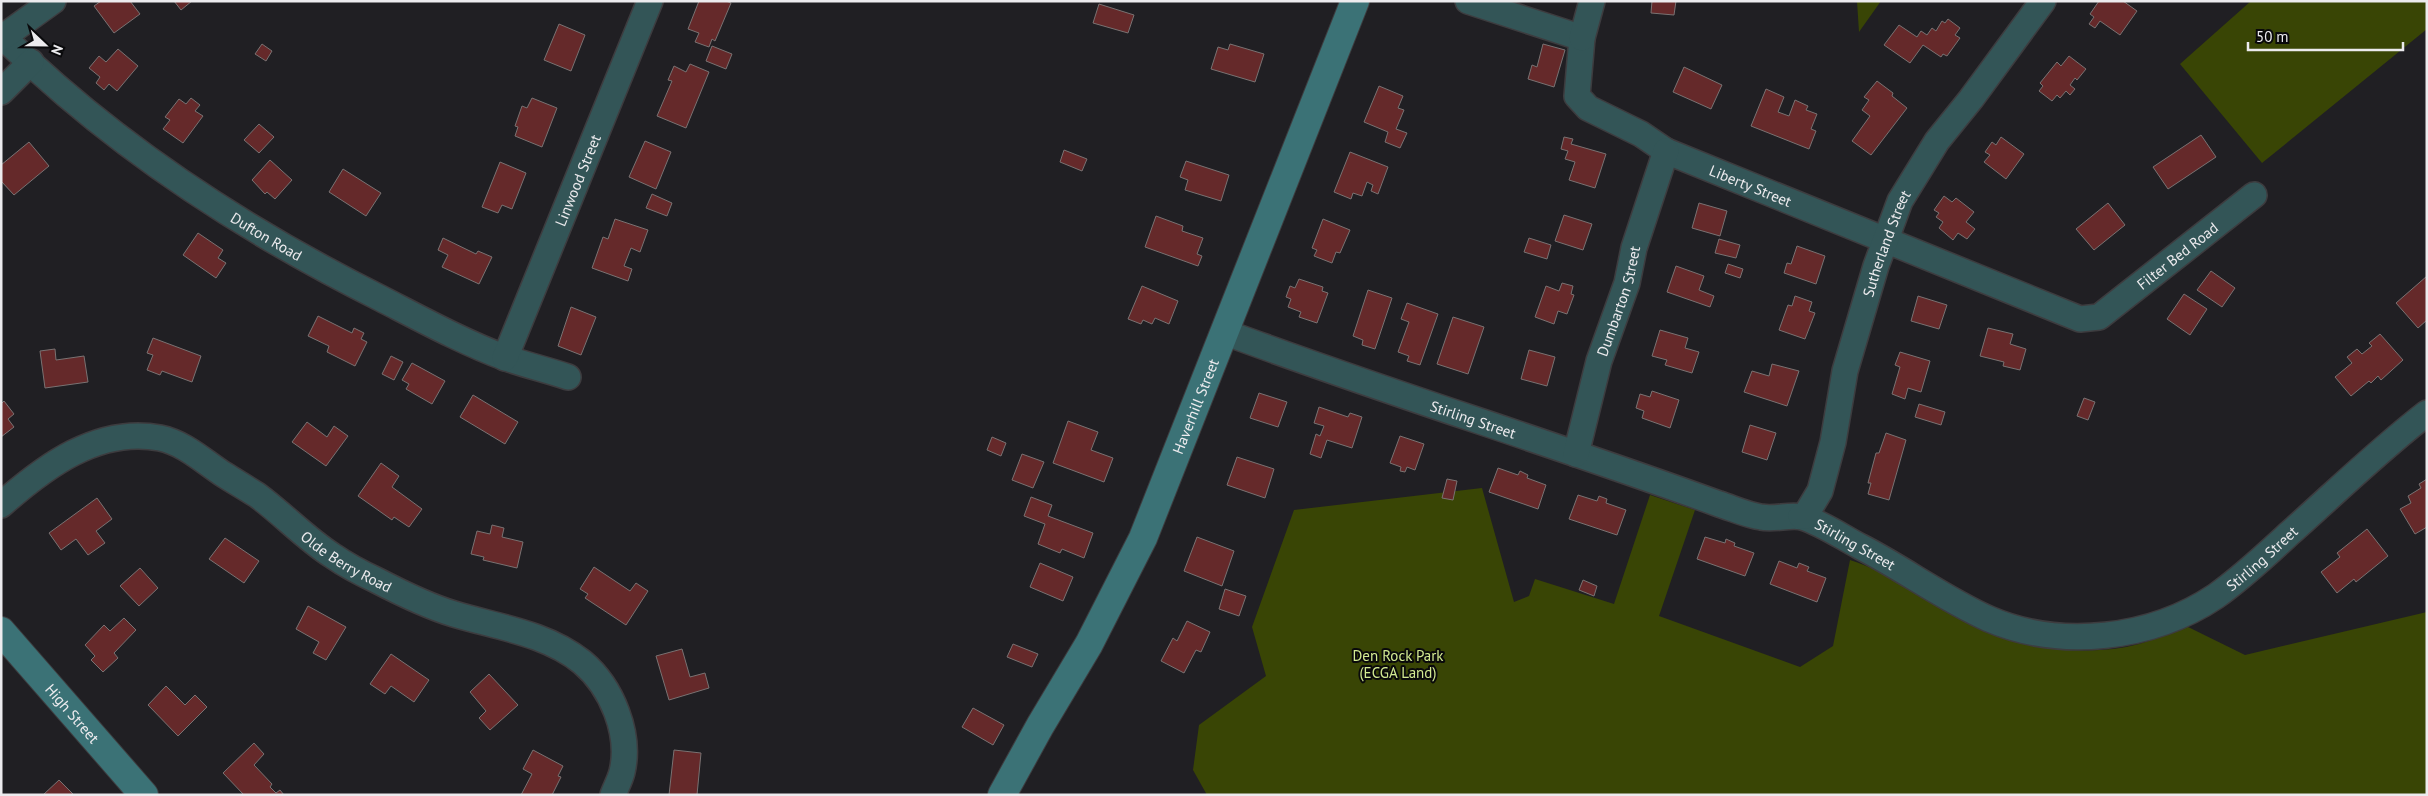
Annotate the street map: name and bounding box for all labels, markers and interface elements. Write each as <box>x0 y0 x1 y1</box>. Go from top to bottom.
north arrow <box>20 20 70 70</box>
scale bar <box>2248 20 2403 52</box>
text: 50 m <box>2256 27 2289 46</box>
text: N <box>47 42 67 58</box>
street label: Linwood Street <box>550 131 604 229</box>
street label: Liberty Street <box>1707 160 1795 211</box>
street label: Sutherland Street <box>1858 186 1914 299</box>
street label: Dufton Road <box>227 208 306 264</box>
street label: Filter Bed Road <box>2133 218 2222 293</box>
street label: Dumbarton Street <box>1592 244 1644 359</box>
street label: Haverhill Street <box>1168 356 1222 457</box>
street label: Stirling Street <box>1428 396 1519 442</box>
street label: Stirling Street <box>1812 514 1899 574</box>
street label: Stirling Street <box>2222 521 2301 595</box>
street label: Olde Berry Road <box>297 526 395 596</box>
park label: Den Rock Park (ECGA Land) <box>1353 646 1444 682</box>
street label: High Street <box>42 679 104 747</box>

